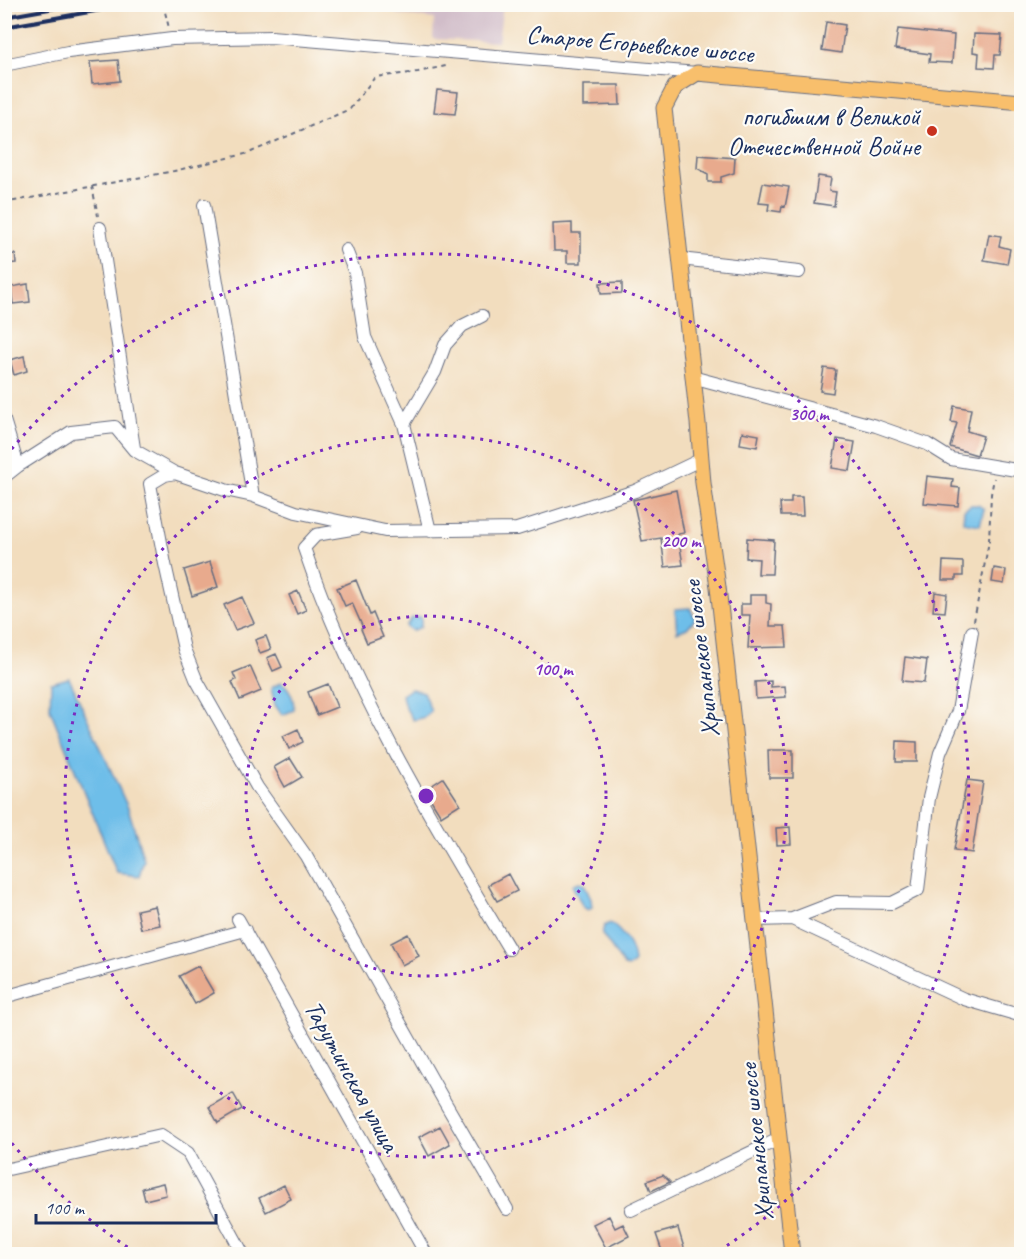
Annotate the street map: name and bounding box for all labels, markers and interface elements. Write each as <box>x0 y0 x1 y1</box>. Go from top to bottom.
street label: Старое Егорьевское шоссе <box>525 18 756 71</box>
place label: погибшим в Великой Отечественной Войне <box>728 100 923 163</box>
marker: погибшим в Великой Отечественной Войне <box>925 124 939 138</box>
text: 300 m <box>790 403 830 425</box>
text: 200 m <box>662 530 702 552</box>
street label: Хрипанское шоссе <box>675 577 727 739</box>
text: 100 m <box>534 658 574 680</box>
centre of rings <box>416 786 436 806</box>
street label: Тарутинская улица <box>297 994 408 1159</box>
street label: Хрипанское шоссе <box>731 1060 781 1222</box>
scale bar <box>36 1187 216 1225</box>
text: 100 m <box>45 1197 86 1219</box>

